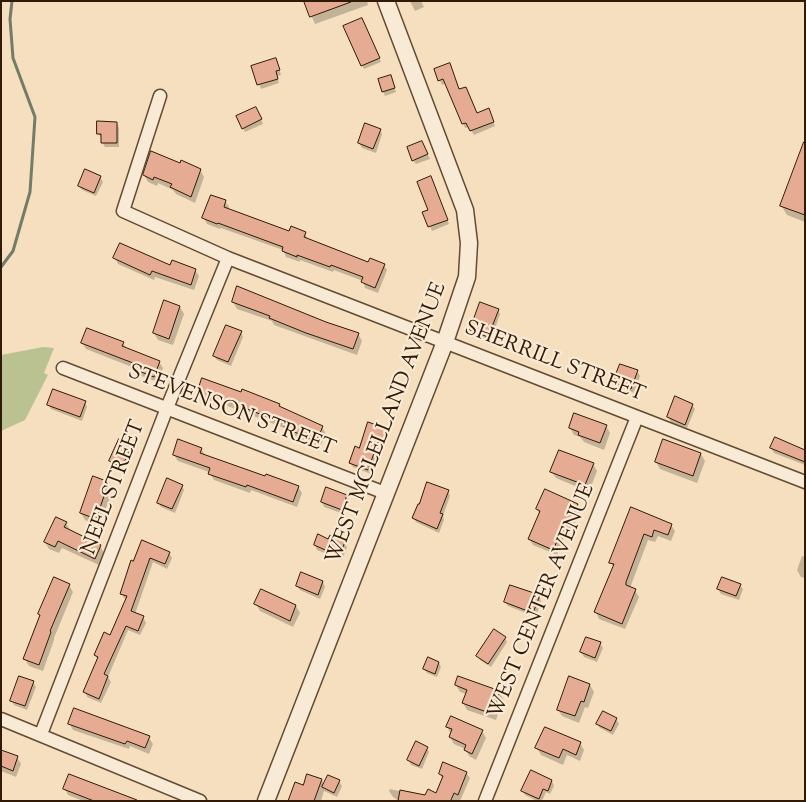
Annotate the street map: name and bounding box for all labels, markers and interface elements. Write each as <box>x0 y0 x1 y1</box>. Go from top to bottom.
street label: WEST MCLELLAND AVENUE <box>323 280 453 568</box>
street label: SHERRILL STREET <box>460 317 648 409</box>
street label: STEVENSON STREET <box>124 361 338 463</box>
street label: NEEL STREET <box>78 417 152 559</box>
street label: WEST CENTER AVENUE <box>484 481 602 723</box>

